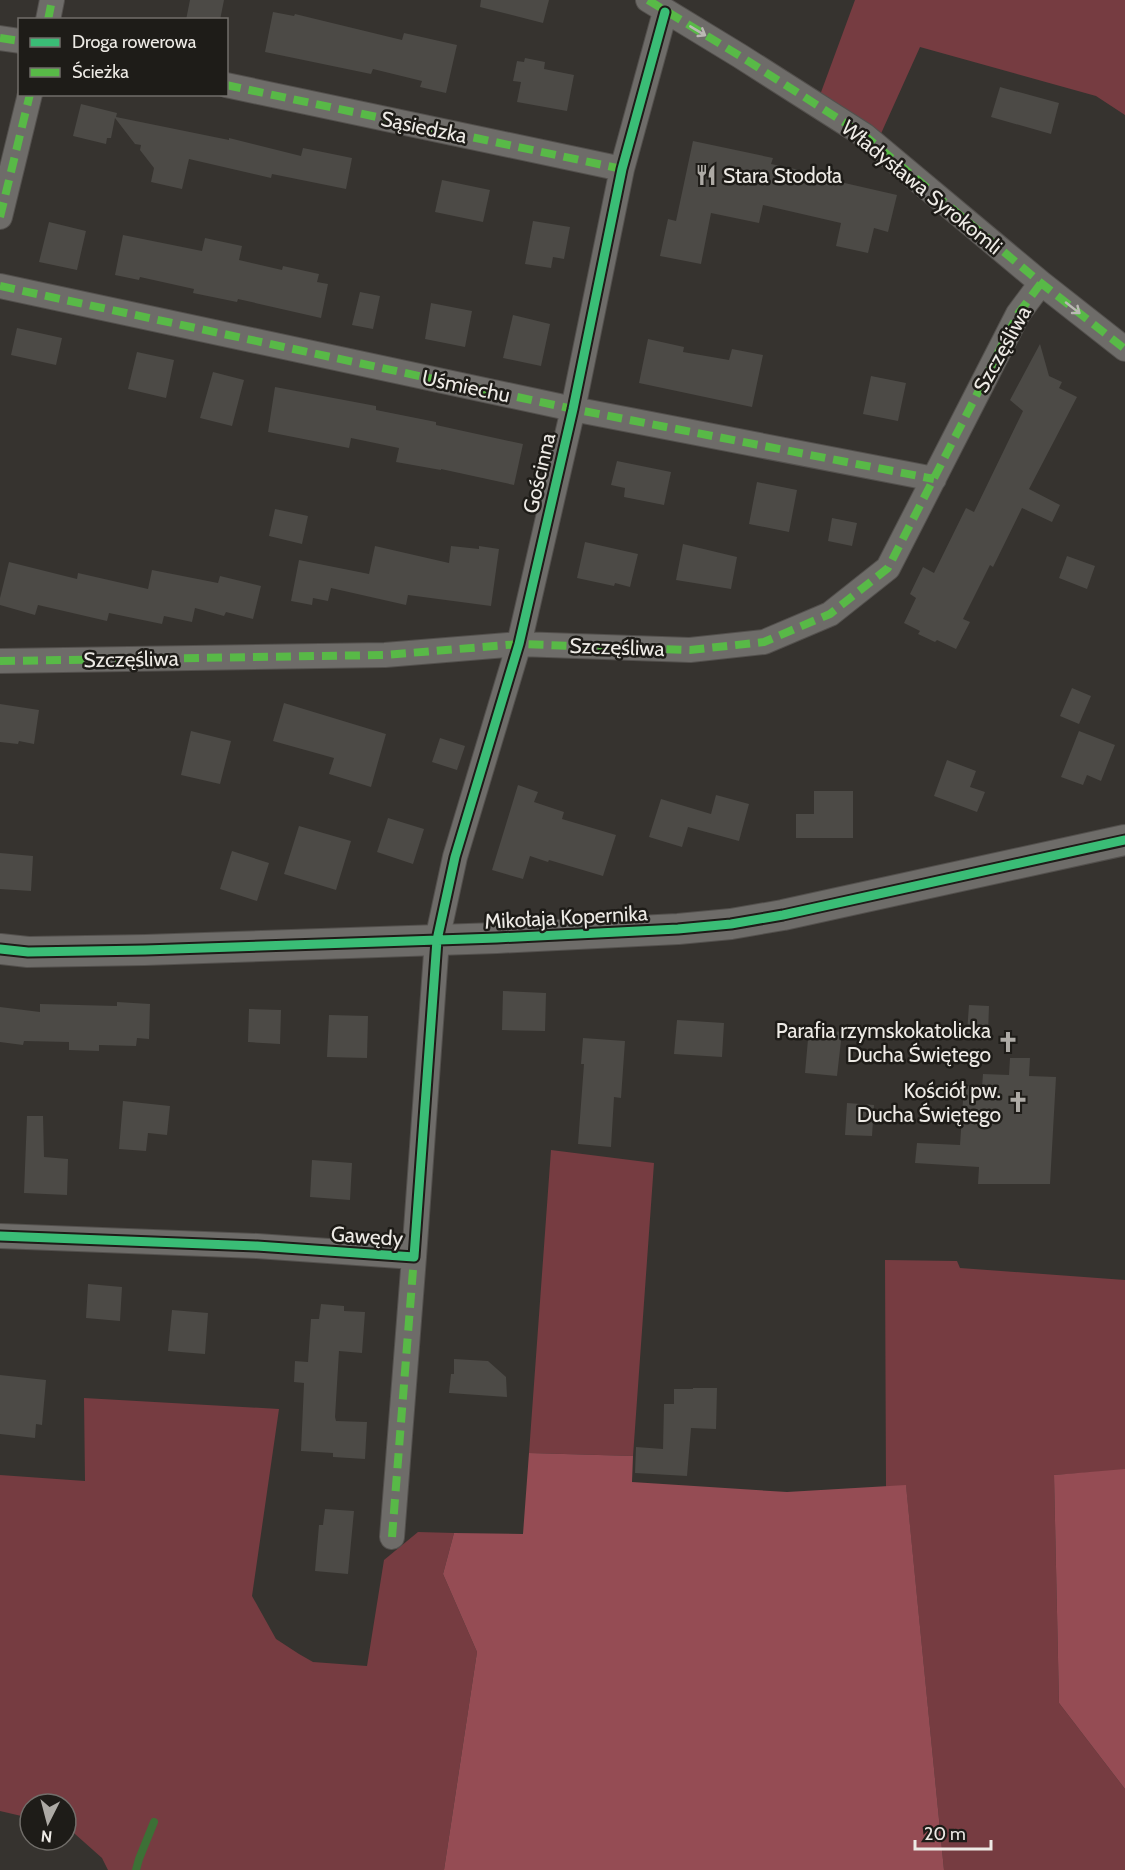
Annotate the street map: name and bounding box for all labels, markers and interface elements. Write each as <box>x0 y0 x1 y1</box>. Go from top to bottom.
legend <box>18 18 228 96</box>
one-way arrow <box>689 25 706 37</box>
text: Droga rowerowa <box>72 31 197 53</box>
text: Ścieżka <box>72 61 129 83</box>
street label: Sąsiedzka <box>379 106 469 148</box>
street label: Władysława Syrokomli <box>837 115 1007 259</box>
restaurant icon: Stara Stodoła <box>694 163 718 187</box>
place label: Stara Stodoła <box>723 163 842 188</box>
street label: Szczęśliwa <box>968 301 1036 397</box>
one-way arrow <box>1065 302 1081 315</box>
street label: Uśmiechu <box>420 364 512 408</box>
street label: Gościnna <box>518 430 560 516</box>
street label: Szczęśliwa <box>569 633 665 661</box>
street label: Szczęśliwa <box>83 646 179 672</box>
street label: Mikołaja Kopernika <box>484 900 648 935</box>
place label: Parafia rzymskokatolicka Ducha Świętego <box>776 1018 991 1067</box>
church icon: Parafia rzymskokatolicka Ducha Świętego <box>996 1030 1020 1054</box>
place label: Kościół pw. Ducha Świętego <box>857 1078 1001 1127</box>
church icon: Kościół pw. Ducha Świętego <box>1006 1090 1030 1114</box>
street label: Gawędy <box>330 1221 404 1251</box>
north arrow <box>18 1792 78 1852</box>
scale bar <box>915 1813 992 1851</box>
text: 20 m <box>924 1823 966 1845</box>
text: N <box>40 1826 53 1846</box>

